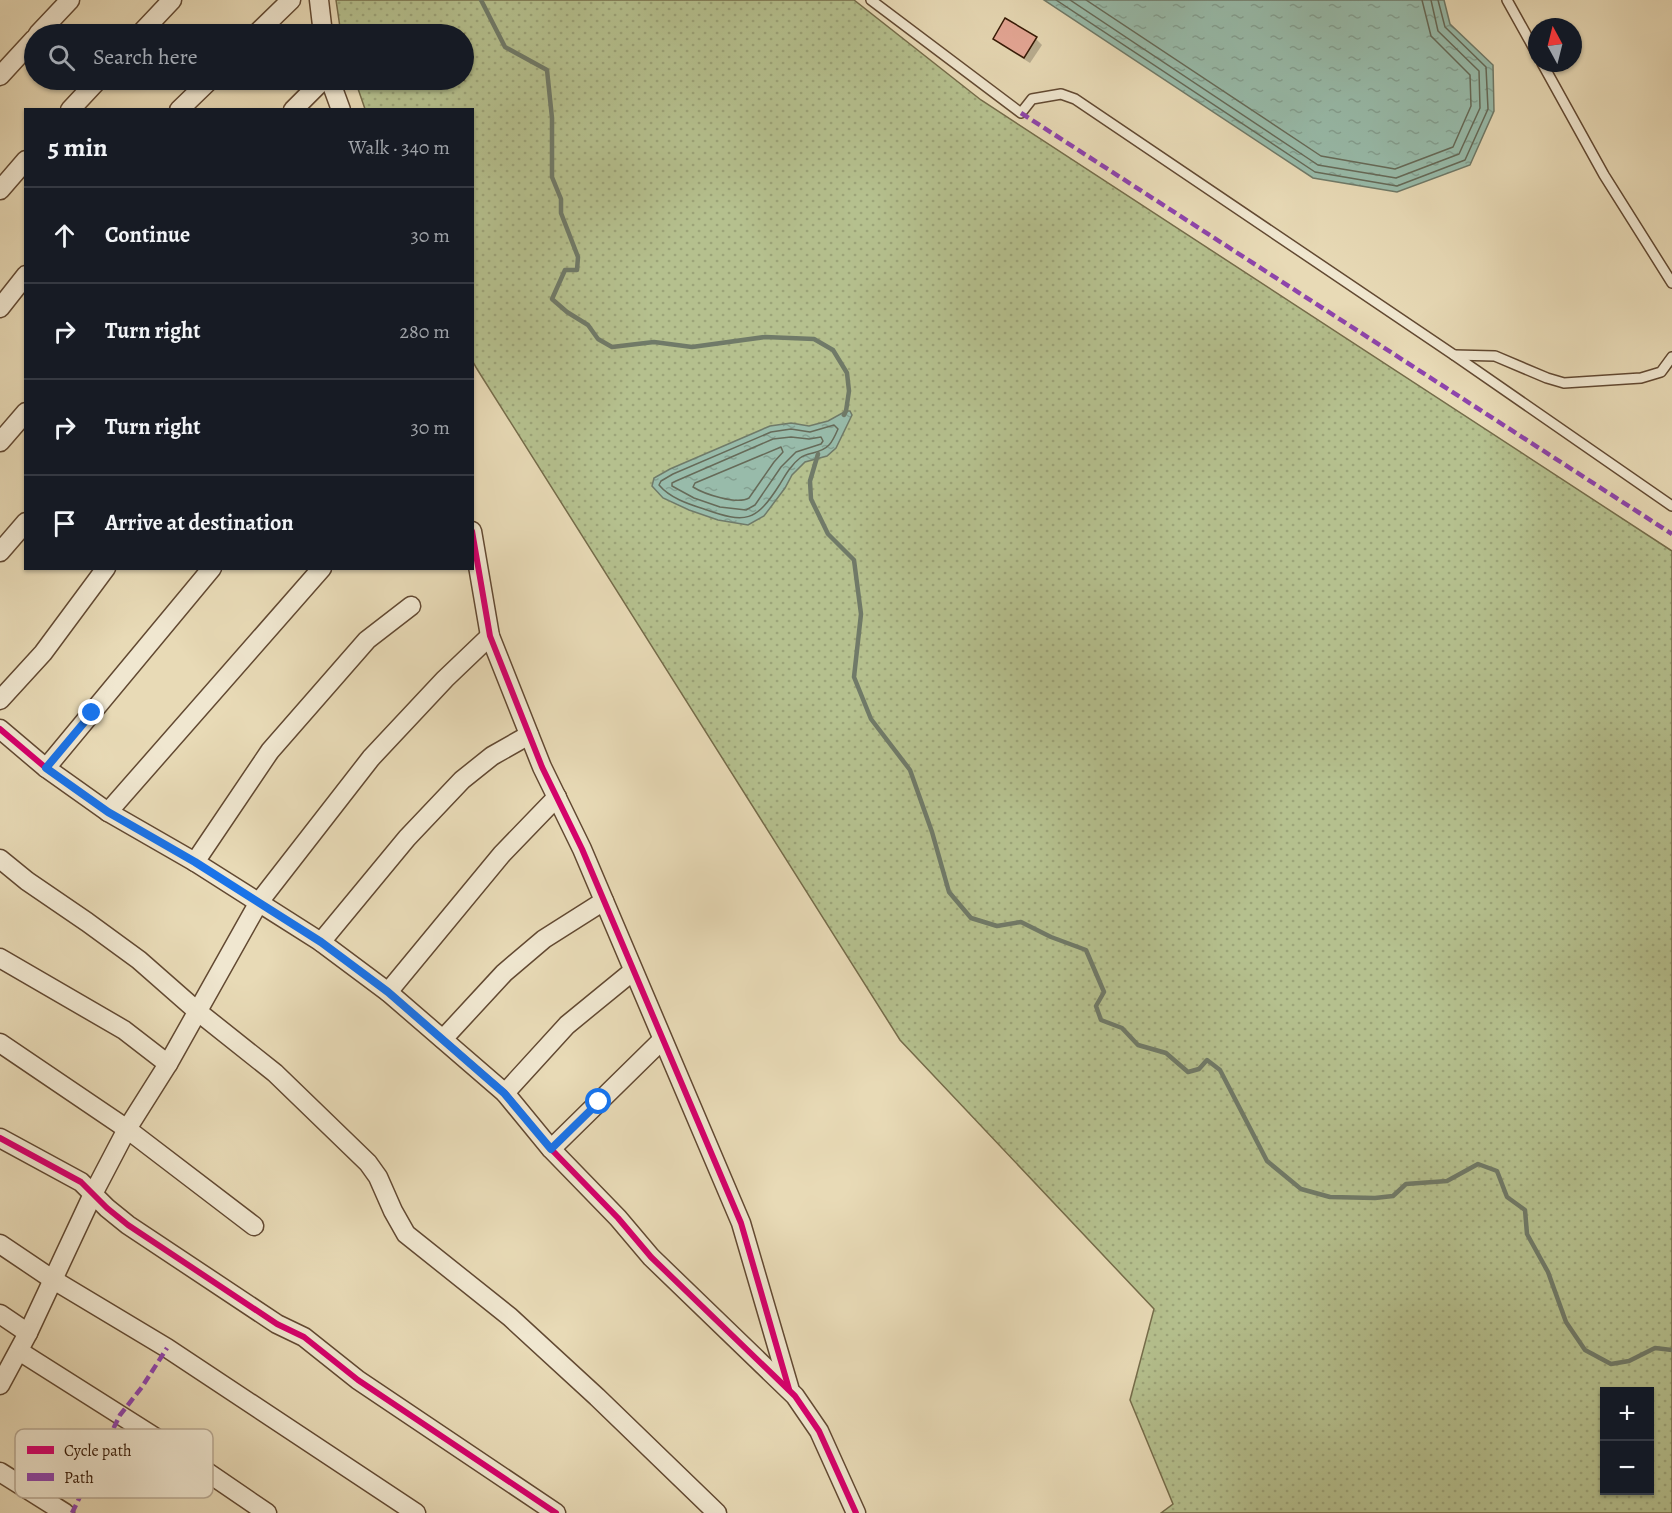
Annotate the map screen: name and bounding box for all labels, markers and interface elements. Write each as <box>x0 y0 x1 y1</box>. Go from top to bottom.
north arrow <box>1528 18 1582 72</box>
search box <box>24 24 474 90</box>
icon: search <box>45 41 78 74</box>
text: Search here <box>93 42 198 72</box>
text: 5 min <box>48 130 108 165</box>
text: Walk · 340 m <box>348 134 450 161</box>
icon: ahead <box>48 219 81 252</box>
text: Continue <box>105 220 190 250</box>
text: 30 m <box>410 222 450 249</box>
icon: right <box>48 315 81 348</box>
text: Turn right <box>105 316 201 346</box>
text: 280 m <box>400 318 450 345</box>
icon: right <box>48 411 81 444</box>
text: Turn right <box>105 412 201 442</box>
text: 30 m <box>410 414 450 441</box>
icon: arrive <box>48 507 81 540</box>
text: Arrive at destination <box>105 508 294 538</box>
route end <box>78 699 104 725</box>
route start <box>585 1088 611 1114</box>
map controls <box>1600 1387 1654 1495</box>
button: + <box>1600 1387 1654 1441</box>
legend <box>15 1429 213 1498</box>
text: Cycle path <box>64 1440 132 1462</box>
button: − <box>1600 1441 1654 1495</box>
text: Path <box>64 1467 94 1489</box>

